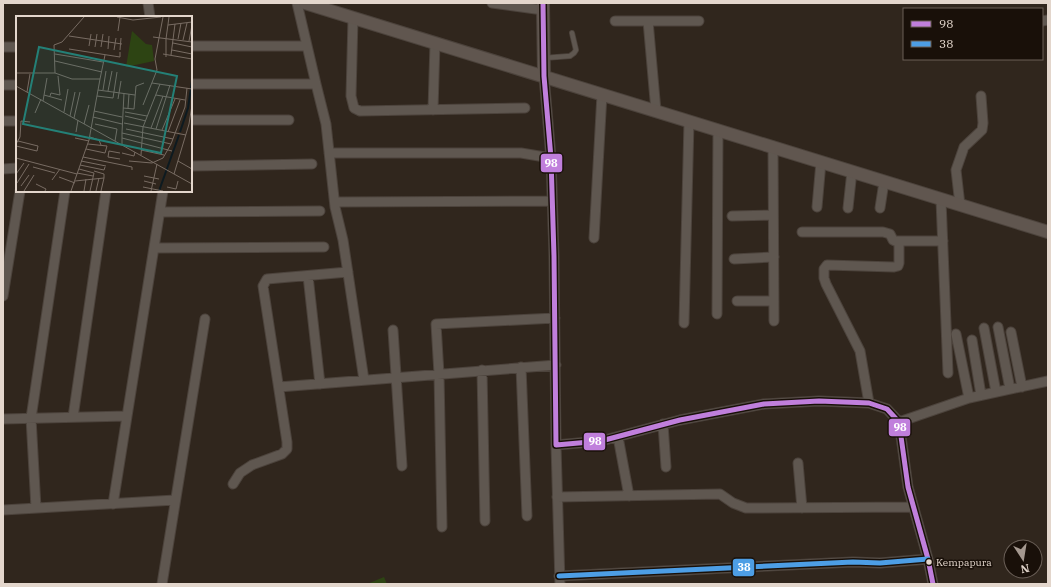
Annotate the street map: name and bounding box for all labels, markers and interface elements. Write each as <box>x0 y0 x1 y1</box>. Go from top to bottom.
legend <box>903 8 1043 60</box>
inset map <box>16 16 192 192</box>
text: 98 <box>939 16 953 31</box>
text: 38 <box>939 36 953 51</box>
line badge: 98 <box>540 153 563 173</box>
text: 98 <box>544 156 558 170</box>
line badge: 98 <box>888 418 911 437</box>
text: 98 <box>893 420 907 434</box>
line badge: 98 <box>583 432 606 451</box>
text: 98 <box>588 434 602 448</box>
north arrow <box>1003 539 1043 579</box>
place label: Kempapura <box>936 556 992 569</box>
marker: Kempapura <box>924 557 934 567</box>
line badge: 38 <box>732 558 755 577</box>
text: 38 <box>737 560 751 574</box>
text: N <box>1019 561 1031 577</box>

